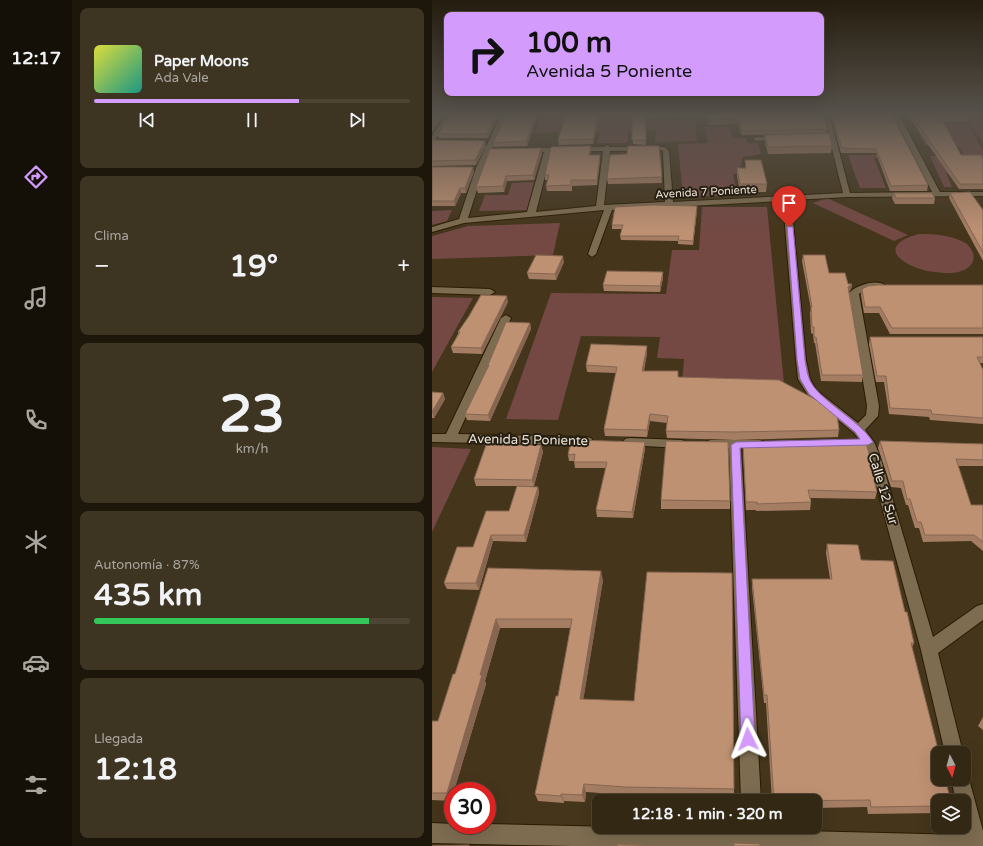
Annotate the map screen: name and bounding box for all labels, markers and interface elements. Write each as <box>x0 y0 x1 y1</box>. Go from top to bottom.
text: 100 m <box>526 26 612 60</box>
icon: right <box>460 28 512 80</box>
text: 12:17 <box>11 47 61 69</box>
text: Paper Moons <box>154 52 249 70</box>
text: Avenida 5 Poniente <box>526 60 692 82</box>
text: Ada Vale <box>154 70 209 86</box>
icon: previous <box>136 109 158 131</box>
icon: pause <box>241 109 263 131</box>
icon: next <box>346 109 368 131</box>
icon: directions <box>22 163 50 191</box>
street label: Avenida 7 Poniente <box>655 183 757 201</box>
pin <box>772 186 806 227</box>
icon: arrive <box>778 192 800 214</box>
text: Clima <box>94 228 129 244</box>
text: 19° <box>229 248 278 285</box>
text: − <box>94 253 110 279</box>
text: + <box>398 253 410 279</box>
icon: music <box>22 284 50 312</box>
text: 23 <box>219 383 285 446</box>
icon: phone <box>22 406 50 434</box>
street label: Avenida 5 Poniente <box>468 431 588 449</box>
text: km/h <box>236 441 268 457</box>
street label: Calle 12 Sur <box>865 451 901 527</box>
icon: climate <box>22 528 50 556</box>
text: Autonomía · 87% <box>94 557 200 573</box>
text: 435 km <box>94 577 202 614</box>
icon: car <box>22 649 50 677</box>
position arrow <box>727 718 769 760</box>
text: Llegada <box>94 731 143 747</box>
north arrow <box>931 746 971 786</box>
map controls <box>931 746 971 834</box>
text: 12:18 <box>94 751 177 788</box>
icon: filters <box>22 771 50 799</box>
speed limit sign: 30 <box>444 782 496 834</box>
button: layers <box>931 794 971 834</box>
text: 12:18 · 1 min · 320 m <box>632 805 782 823</box>

